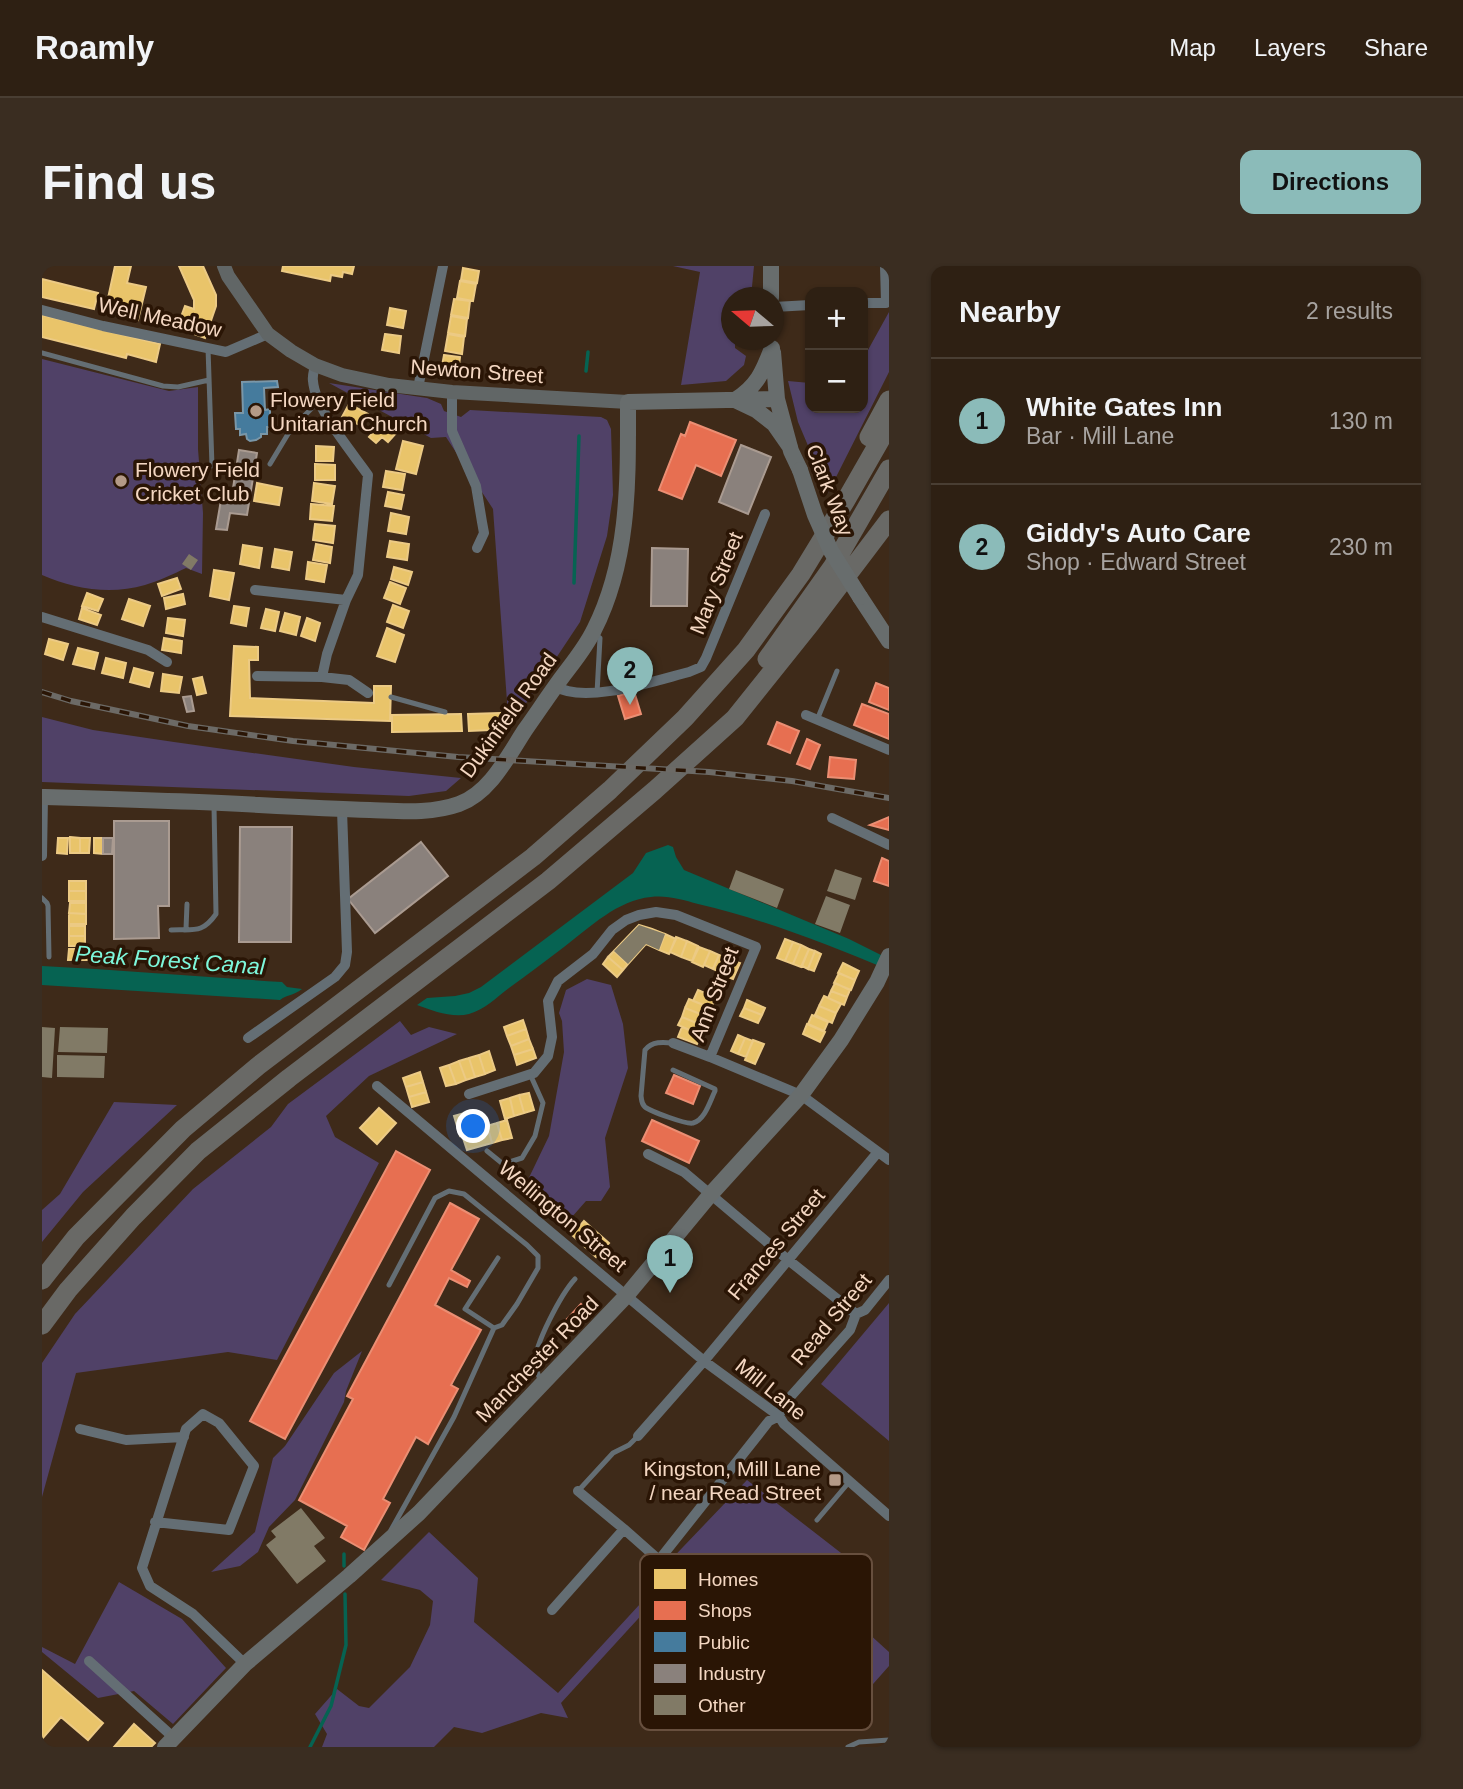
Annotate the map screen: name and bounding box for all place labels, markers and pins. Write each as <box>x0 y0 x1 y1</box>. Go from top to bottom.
place label: Flowery Field Unitarian Church <box>270 388 428 435</box>
marker: Flowery Field Unitarian Church <box>248 403 264 419</box>
place label: Flowery Field Cricket Club <box>135 458 260 505</box>
marker: Flowery Field Cricket Club <box>113 473 129 489</box>
pin: 2 <box>607 647 653 705</box>
pin: 1 <box>647 1235 693 1293</box>
place label: Kingston, Mill Lane / near Read Street <box>644 1457 821 1504</box>
marker: Kingston, Mill Lane / near Read Street <box>827 1472 843 1488</box>

